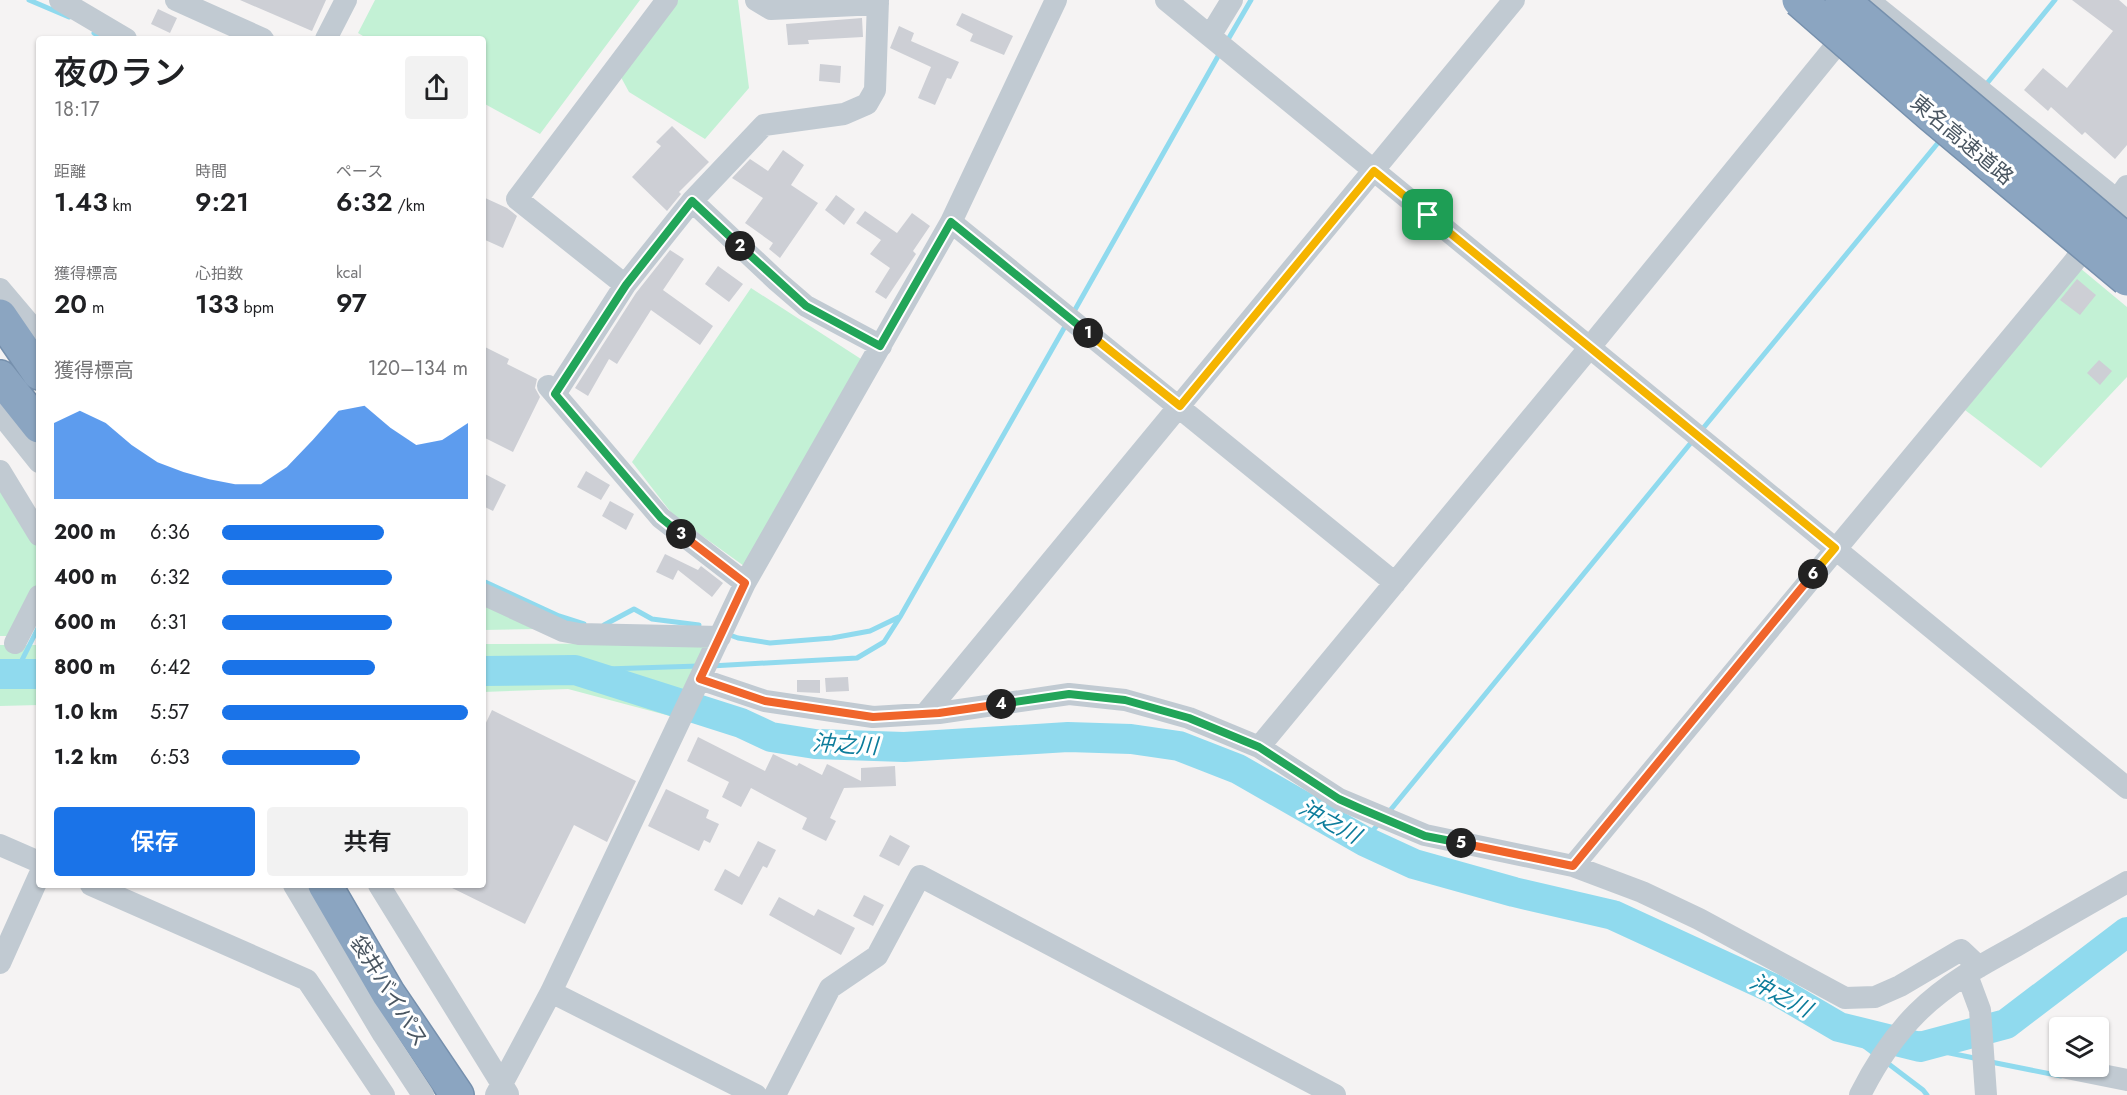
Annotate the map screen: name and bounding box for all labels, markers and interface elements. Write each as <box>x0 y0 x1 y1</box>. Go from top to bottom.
text: 夜のラン <box>54 49 186 96</box>
button: share <box>405 56 468 119</box>
street label: 東名高速道路 <box>1904 88 2020 192</box>
text: 18:17 <box>54 95 99 124</box>
text: 距離 <box>54 160 86 183</box>
text: 時間 <box>195 160 227 183</box>
text: ペース <box>336 160 383 183</box>
text: 1.43 <box>54 183 108 221</box>
text: 9:21 <box>195 183 249 221</box>
text: 6:32 <box>336 183 393 221</box>
pin <box>1402 189 1453 240</box>
text: km <box>108 194 132 217</box>
text: /km <box>393 194 425 217</box>
icon: arrive <box>1411 198 1444 231</box>
pin: 2 <box>725 231 755 261</box>
text: 2 <box>735 234 745 257</box>
text: kcal <box>336 261 362 284</box>
text: 獲得標高 <box>54 262 118 285</box>
text: 心拍数 <box>195 262 243 285</box>
text: 97 <box>336 284 367 322</box>
text: 20 <box>54 285 87 323</box>
text: 133 <box>195 285 239 323</box>
text: m <box>87 296 104 319</box>
text: bpm <box>239 296 274 319</box>
pin: 1 <box>1073 318 1103 348</box>
text: 1 <box>1084 321 1092 344</box>
text: 120–134 m <box>368 354 468 383</box>
text: 獲得標高 <box>54 356 134 385</box>
text: 200 m <box>54 518 116 547</box>
text: 6:36 <box>150 518 190 547</box>
pin: 3 <box>666 519 696 549</box>
text: 3 <box>676 522 686 545</box>
pin: 6 <box>1798 559 1828 589</box>
text: 6 <box>1808 562 1818 585</box>
text: 400 m <box>54 563 117 592</box>
text: 6:32 <box>150 563 190 592</box>
text: 600 m <box>54 608 116 637</box>
text: 6:31 <box>150 608 187 637</box>
text: 800 m <box>54 653 115 682</box>
text: 6:42 <box>150 653 191 682</box>
pin: 4 <box>986 689 1016 719</box>
text: 4 <box>995 692 1007 715</box>
text: 1.0 km <box>54 698 118 727</box>
text: 5:57 <box>150 698 189 727</box>
water label: 沖之川 <box>811 726 881 762</box>
text: 1.2 km <box>54 743 118 772</box>
text: 6:53 <box>150 743 190 772</box>
water label: 沖之川 <box>1293 791 1368 852</box>
button: 保存 <box>54 807 255 876</box>
button: 共有 <box>267 807 468 876</box>
pin: 5 <box>1446 828 1476 858</box>
text: 5 <box>1456 831 1466 854</box>
street label: 袋井バイパス <box>343 930 435 1052</box>
water label: 沖之川 <box>1744 965 1819 1026</box>
map controls <box>2049 1017 2109 1077</box>
button: layers <box>2049 1017 2109 1077</box>

